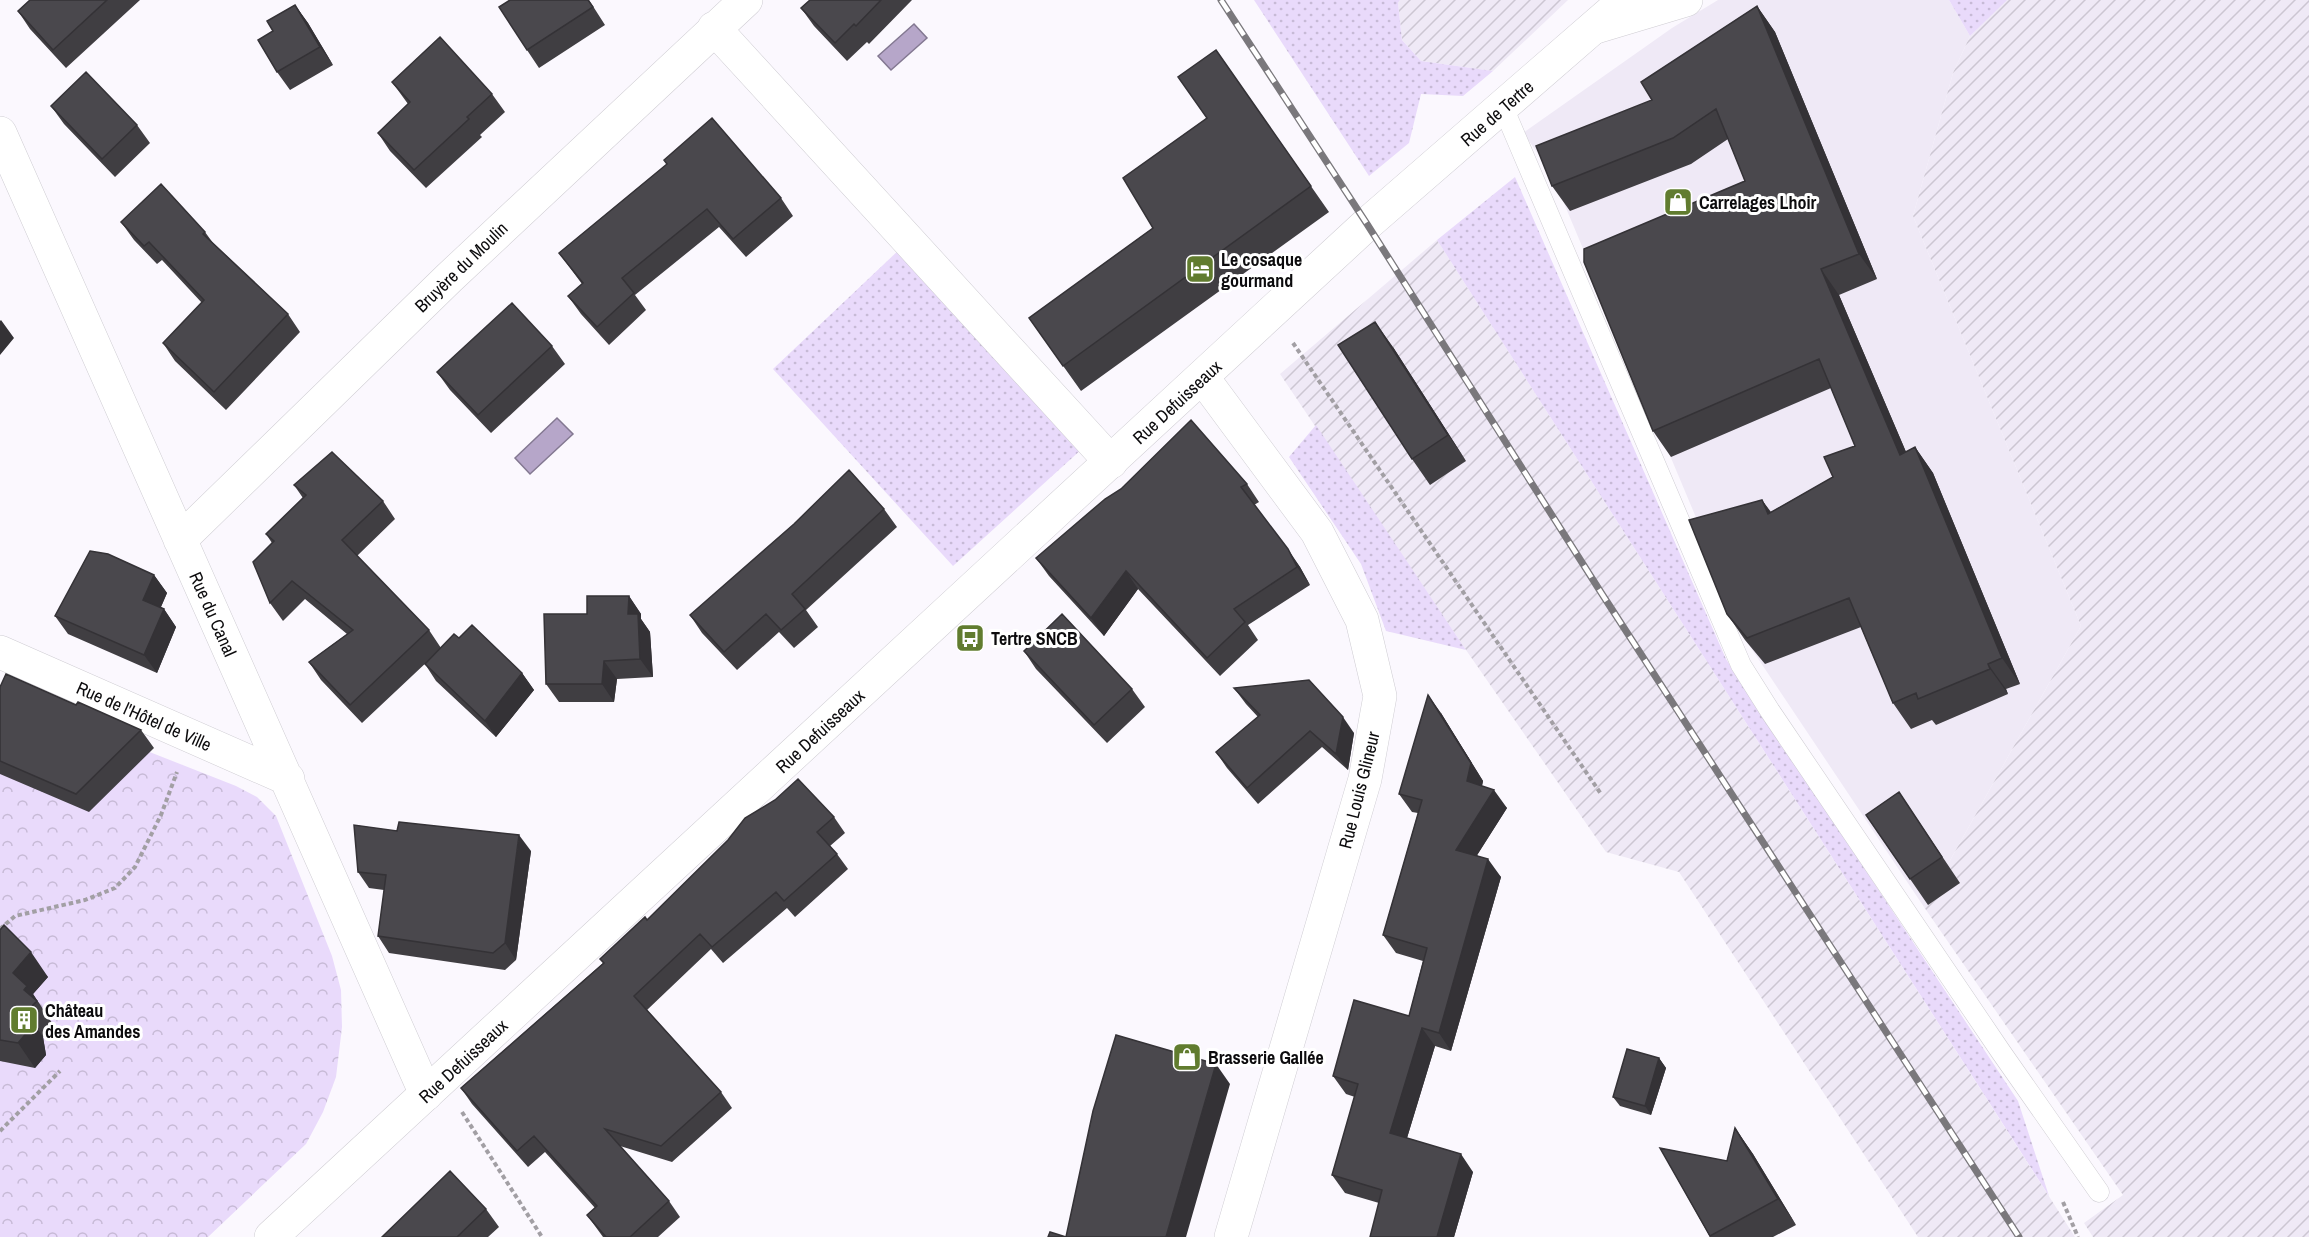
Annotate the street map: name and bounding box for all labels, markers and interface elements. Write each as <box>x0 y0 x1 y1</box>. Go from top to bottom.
street label: Rue de Tertre <box>1455 74 1539 152</box>
shop icon: Carrelages Lhoir <box>1662 186 1694 218</box>
place label: Carrelages Lhoir <box>1699 190 1817 215</box>
street label: Bruyère du Moulin <box>409 216 513 318</box>
place label: Le cosaque gourmand <box>1221 247 1302 293</box>
hotel icon: Le cosaque gourmand <box>1184 253 1216 285</box>
street label: Rue Defuisseaux <box>1127 354 1227 450</box>
street label: Rue du Canal <box>183 568 243 660</box>
bus stop icon: Tertre SNCB <box>954 622 986 654</box>
place label: Tertre SNCB <box>991 626 1078 651</box>
street label: Rue de l'Hôtel de Ville <box>73 675 215 757</box>
street label: Rue Defuisseaux <box>770 683 870 779</box>
street label: Rue Louis Glineur <box>1332 729 1386 851</box>
place label: Château des Amandes <box>45 998 140 1044</box>
building icon: Château des Amandes <box>8 1004 40 1036</box>
street label: Rue Defuisseaux <box>413 1013 513 1109</box>
shop icon: Brasserie Gallée <box>1171 1041 1203 1073</box>
place label: Brasserie Gallée <box>1208 1045 1324 1070</box>

